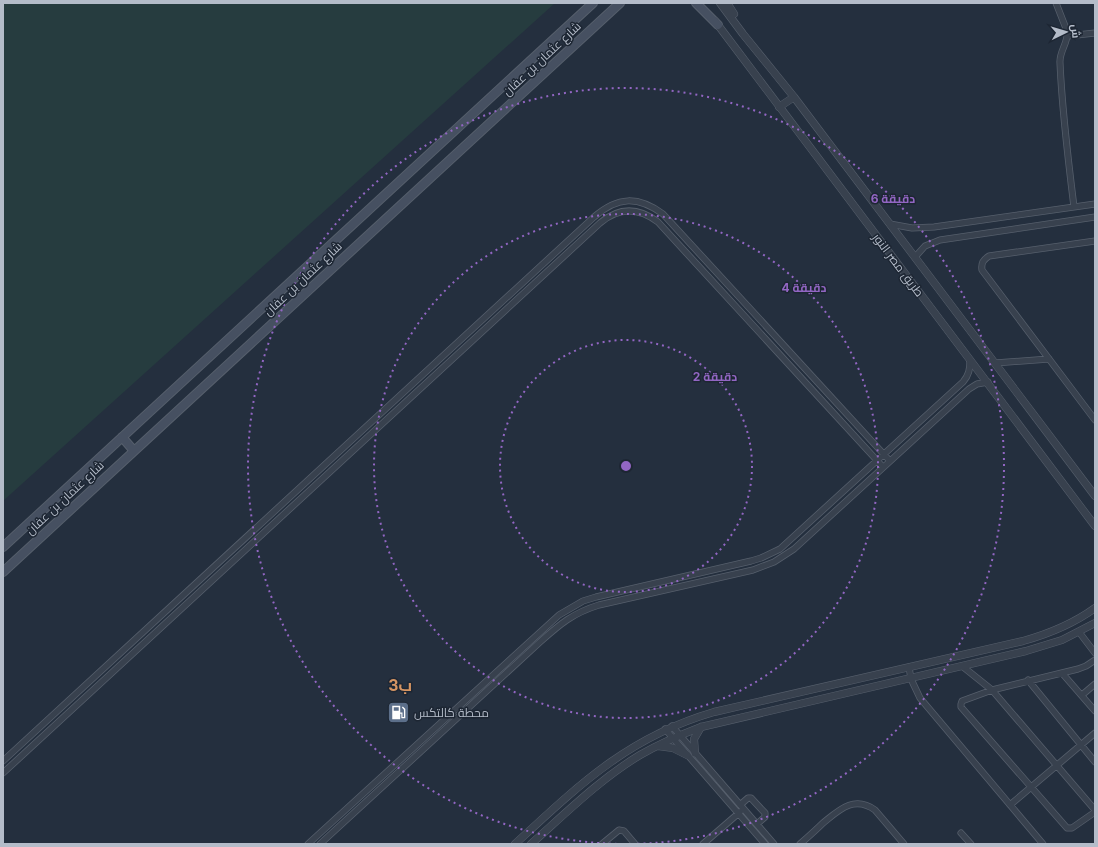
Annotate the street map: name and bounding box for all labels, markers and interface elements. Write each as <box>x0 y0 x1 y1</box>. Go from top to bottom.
north arrow <box>1046 12 1086 52</box>
street label: شارع عثمان بن عفان <box>499 18 585 99</box>
text: ش <box>1068 23 1084 39</box>
text: 6 دقيقة <box>871 191 915 206</box>
street label: طريق مصر النور <box>869 229 927 299</box>
street label: شارع عثمان بن عفان <box>260 238 346 319</box>
text: 4 دقيقة <box>782 280 826 295</box>
text: 2 دقيقة <box>693 369 737 384</box>
street label: شارع عثمان بن عفان <box>22 457 108 538</box>
centre of rings <box>619 459 633 473</box>
district label: ب3 <box>388 675 412 695</box>
fuel station icon: محطة كالتكس <box>386 700 412 726</box>
place label: محطة كالتكس <box>414 705 489 720</box>

